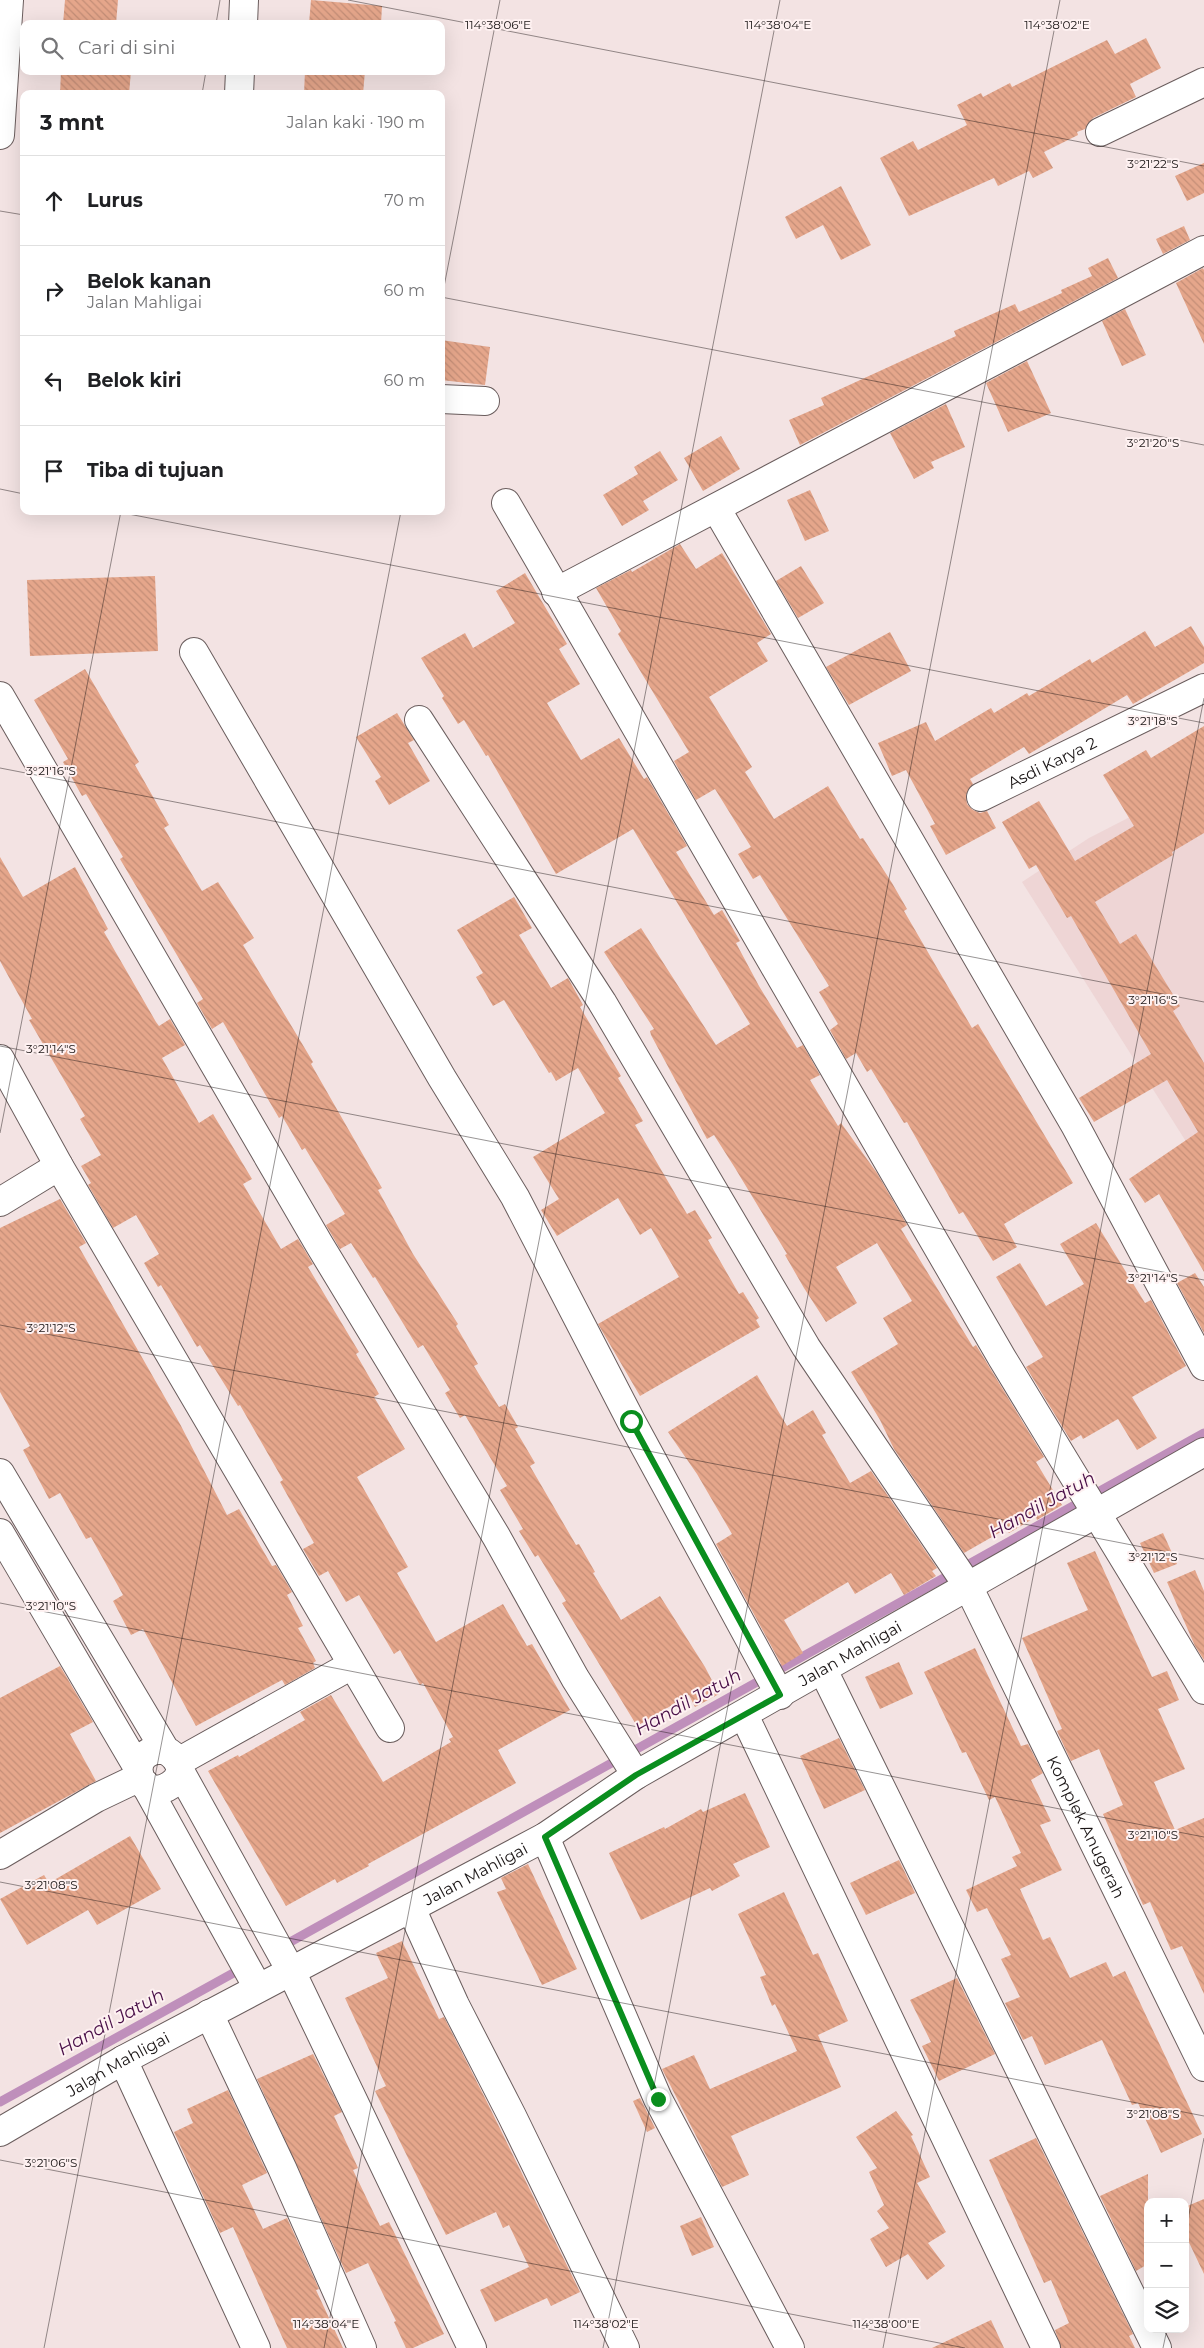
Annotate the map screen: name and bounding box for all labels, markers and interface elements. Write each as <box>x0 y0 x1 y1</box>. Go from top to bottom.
text: 114°38'06"E <box>465 17 531 32</box>
text: 114°38'04"E <box>745 17 811 32</box>
text: 114°38'02"E <box>1024 17 1090 32</box>
search box <box>20 20 445 75</box>
icon: search <box>38 34 66 62</box>
text: Cari di sini <box>78 36 175 59</box>
text: 3 mnt <box>40 110 104 135</box>
text: Jalan kaki · 190 m <box>286 113 425 132</box>
text: 3°21'22"S <box>1127 156 1179 171</box>
icon: ahead <box>40 187 68 215</box>
text: Lurus <box>87 189 143 212</box>
text: 70 m <box>384 191 425 210</box>
text: Belok kanan <box>87 270 211 293</box>
icon: right <box>40 277 68 305</box>
text: 60 m <box>383 281 425 300</box>
text: Jalan Mahligai <box>87 293 202 312</box>
icon: left <box>40 367 68 395</box>
text: Belok kiri <box>87 369 182 392</box>
text: 60 m <box>383 371 425 390</box>
text: 3°21'20"S <box>1127 435 1179 450</box>
icon: arrive <box>40 457 68 485</box>
text: Tiba di tujuan <box>87 459 224 482</box>
text: 3°21'18"S <box>1128 713 1178 728</box>
street label: Asdi Karya 2 <box>1004 733 1100 792</box>
text: 3°21'16"S <box>26 763 76 778</box>
text: 3°21'16"S <box>1128 992 1178 1007</box>
text: 3°21'14"S <box>26 1041 76 1056</box>
text: 3°21'14"S <box>1128 1270 1178 1285</box>
text: 3°21'12"S <box>26 1320 76 1335</box>
route start <box>620 1410 643 1433</box>
water label: Handil Jatuh <box>985 1467 1099 1543</box>
text: 3°21'12"S <box>1128 1549 1178 1564</box>
text: 3°21'10"S <box>26 1598 76 1613</box>
street label: Jalan Mahligai <box>794 1617 905 1691</box>
water label: Handil Jatuh <box>631 1664 745 1740</box>
street label: Komplek Anugerah <box>1043 1752 1129 1901</box>
text: 3°21'10"S <box>1128 1827 1178 1842</box>
street label: Jalan Mahligai <box>419 1839 531 1910</box>
text: 3°21'08"S <box>24 1877 78 1892</box>
water label: Handil Jatuh <box>54 1984 168 2060</box>
street label: Jalan Mahligai <box>62 2028 173 2101</box>
route end <box>647 2088 670 2111</box>
text: 3°21'08"S <box>1126 2106 1180 2121</box>
text: 3°21'06"S <box>25 2155 77 2170</box>
map controls <box>1144 2198 1189 2333</box>
button: + <box>1144 2198 1189 2243</box>
button: − <box>1144 2243 1189 2288</box>
button: layers <box>1144 2288 1189 2333</box>
text: 114°38'04"E <box>293 2316 359 2331</box>
text: 114°38'02"E <box>573 2316 639 2331</box>
text: 114°38'00"E <box>853 2316 919 2331</box>

